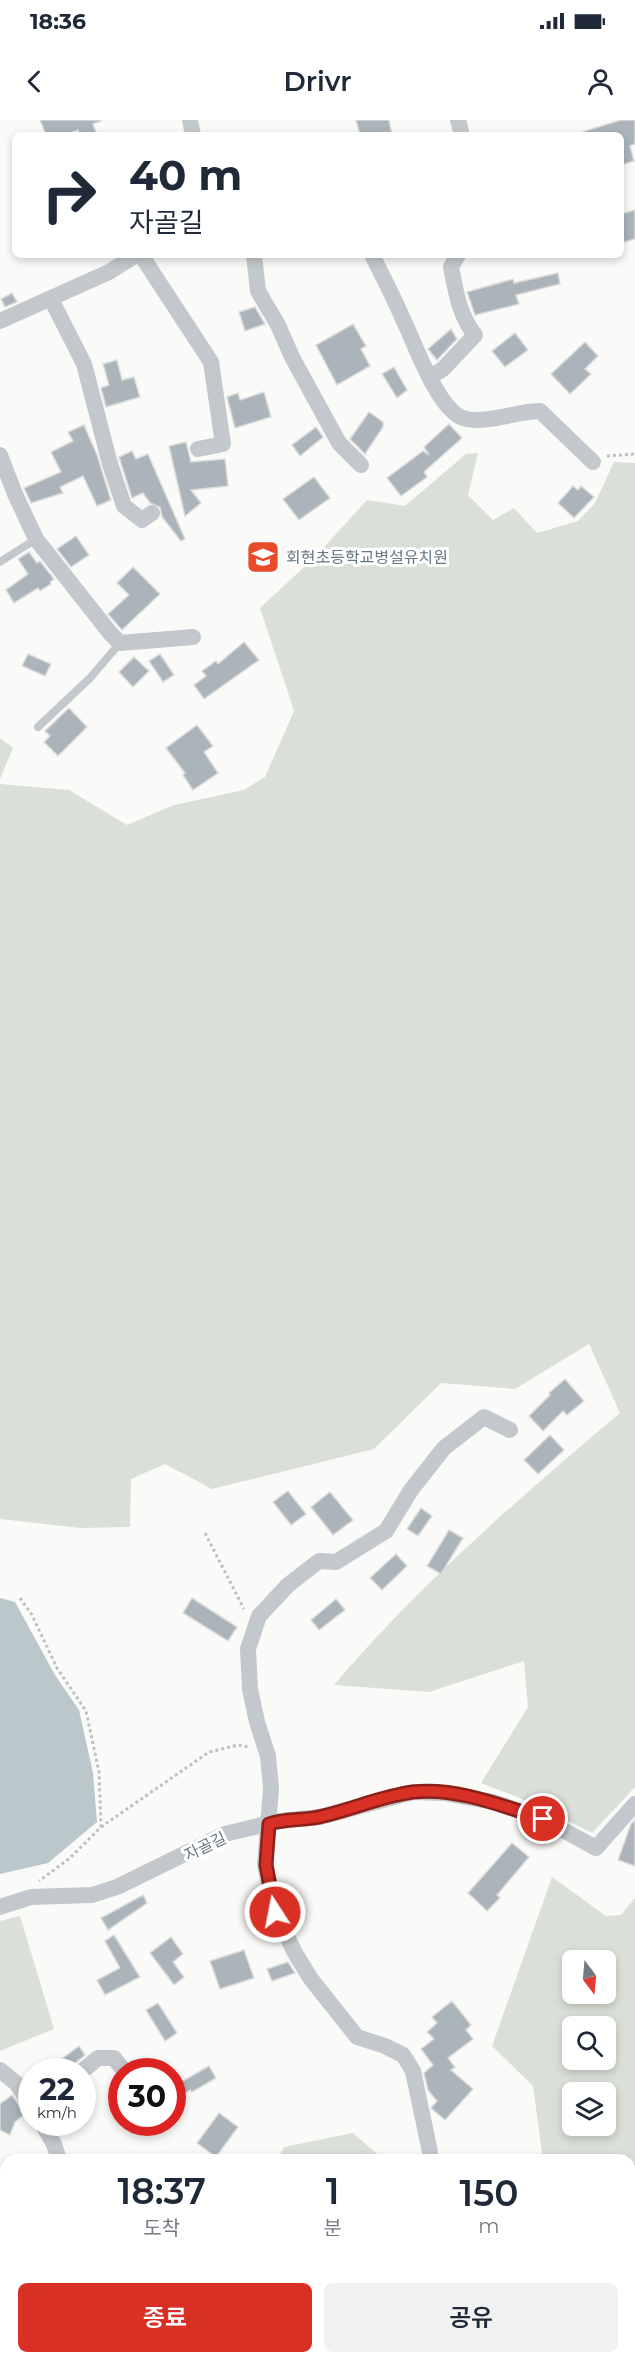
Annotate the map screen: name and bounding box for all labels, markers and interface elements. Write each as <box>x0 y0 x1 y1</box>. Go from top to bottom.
text: 18:36 <box>30 8 86 35</box>
icon: back <box>18 65 51 98</box>
text: Drivr <box>283 65 352 98</box>
icon: person <box>584 65 617 98</box>
text: 40 m <box>129 149 242 201</box>
icon: right <box>30 156 108 234</box>
text: 자골길 <box>129 206 204 239</box>
school or university icon: 회현초등학교병설유치원 <box>245 539 281 575</box>
place label: 회현초등학교병설유치원 <box>286 548 448 567</box>
pin <box>517 1793 568 1844</box>
icon: arrive <box>526 1802 559 1835</box>
street label: 자골길 <box>181 1828 229 1865</box>
position arrow <box>243 1880 307 1944</box>
north arrow <box>562 1950 616 2004</box>
map controls <box>562 1950 616 2136</box>
button: search <box>562 2016 616 2070</box>
speed limit sign: 30 <box>108 2058 186 2136</box>
text: 22 <box>39 2071 75 2108</box>
button: layers <box>562 2082 616 2136</box>
text: km/h <box>37 2103 77 2122</box>
text: 18:37 <box>118 2169 206 2213</box>
text: 1 <box>326 2169 340 2213</box>
text: 150 <box>459 2171 518 2215</box>
text: m <box>478 2214 500 2238</box>
text: 도착 <box>143 2216 180 2240</box>
text: 분 <box>324 2216 342 2240</box>
button: 종료 <box>18 2283 312 2352</box>
button: 공유 <box>324 2283 618 2352</box>

